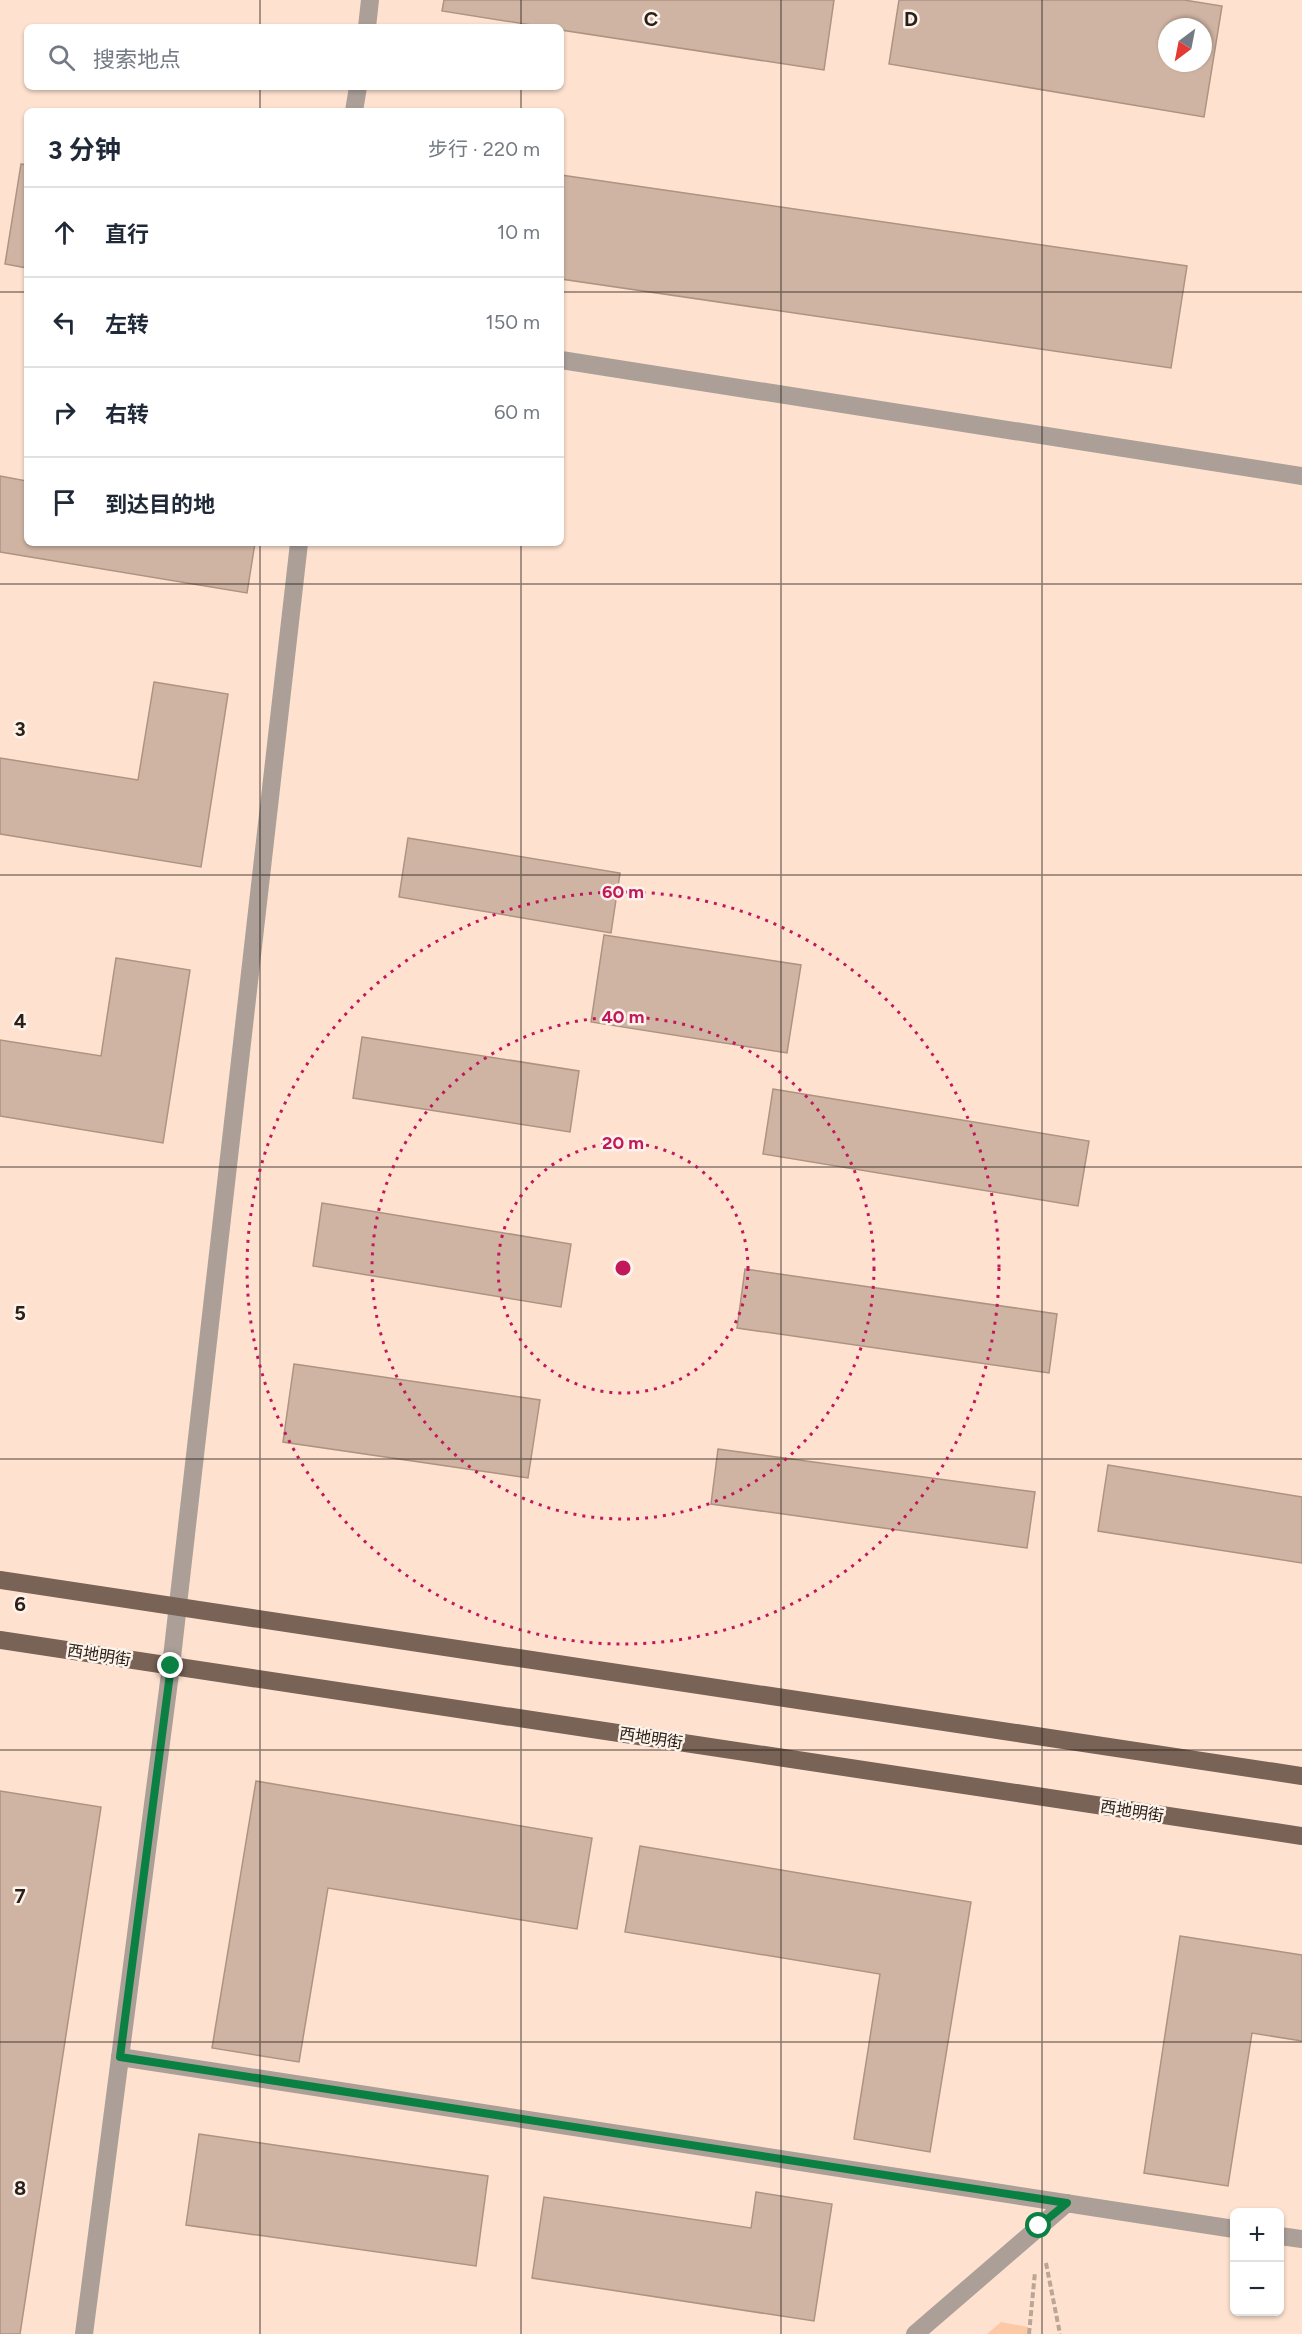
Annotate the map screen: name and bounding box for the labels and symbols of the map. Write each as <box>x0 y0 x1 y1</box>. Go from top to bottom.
text: C <box>644 7 658 31</box>
text: D <box>904 7 918 31</box>
north arrow <box>1158 18 1212 72</box>
text: 3 <box>14 717 26 741</box>
text: 60 m <box>602 881 644 903</box>
text: 40 m <box>601 1006 645 1028</box>
text: 4 <box>14 1009 27 1033</box>
text: 20 m <box>602 1132 644 1154</box>
centre of rings <box>613 1258 633 1278</box>
text: 5 <box>14 1301 26 1325</box>
text: 6 <box>14 1592 26 1616</box>
street label: 西地明街 <box>66 1641 132 1669</box>
route end <box>157 1652 183 1678</box>
street label: 西地明街 <box>618 1724 684 1752</box>
street label: 西地明街 <box>1099 1797 1165 1825</box>
text: 7 <box>14 1884 26 1908</box>
text: 8 <box>14 2176 26 2200</box>
route start <box>1025 2212 1051 2238</box>

